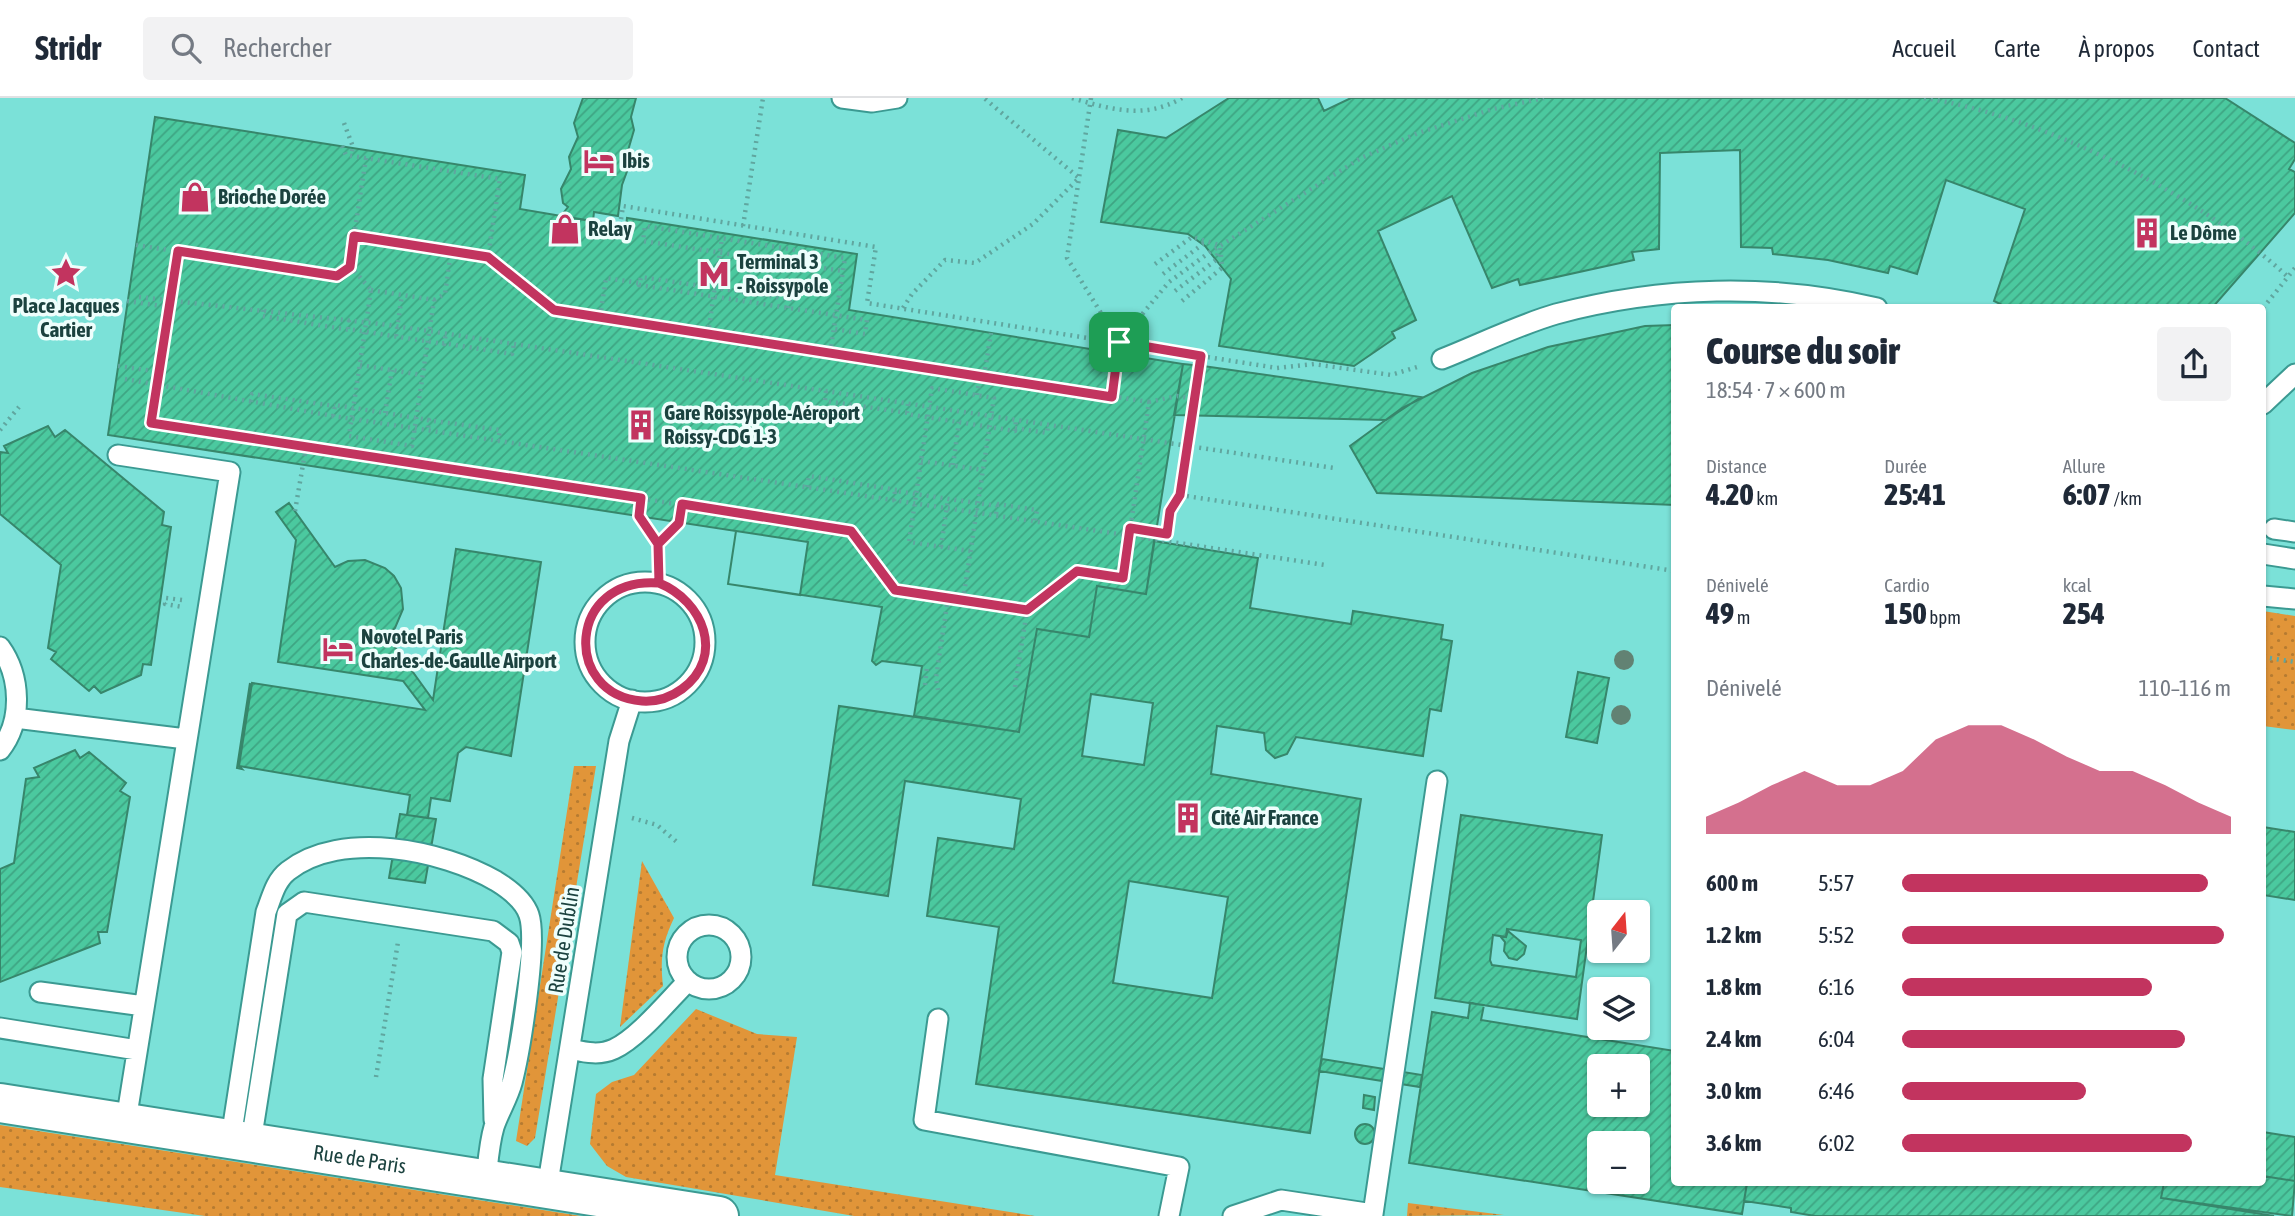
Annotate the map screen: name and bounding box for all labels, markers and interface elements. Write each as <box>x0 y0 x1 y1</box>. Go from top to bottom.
search box <box>143 17 633 80</box>
text: Stridr <box>35 29 101 67</box>
icon: search <box>167 29 205 67</box>
text: Rechercher <box>223 33 331 63</box>
text: Accueil <box>1892 35 1956 62</box>
text: Carte <box>1994 35 2040 62</box>
text: À propos <box>2078 35 2154 62</box>
text: Contact <box>2192 35 2260 62</box>
hotel icon: Ibis <box>582 144 616 178</box>
place label: Ibis <box>622 148 650 172</box>
shop icon: Brioche Dorée <box>178 180 212 214</box>
place label: Brioche Dorée <box>218 184 326 208</box>
shop icon: Relay <box>548 212 582 246</box>
place label: Relay <box>588 216 632 240</box>
building icon: Le Dôme <box>2130 216 2164 250</box>
place label: Le Dôme <box>2170 220 2237 244</box>
place label: Terminal 3 - Roissypole <box>737 249 829 297</box>
place icon: Place Jacques Cartier <box>49 256 83 290</box>
metro station icon: Terminal 3 - Roissypole <box>697 257 731 291</box>
place label: Place Jacques Cartier <box>12 293 120 341</box>
pin <box>1089 312 1149 372</box>
icon: arrive <box>1100 323 1138 361</box>
button: share <box>2157 327 2231 401</box>
text: Course du soir <box>1706 329 1899 372</box>
text: 18:54 · 7 × 600 m <box>1706 377 1846 403</box>
place label: Gare Roissypole-Aéroport Roissy-CDG 1-3 <box>664 400 860 448</box>
building icon: Gare Roissypole-Aéroport Roissy-CDG 1-3 <box>624 408 658 442</box>
text: Distance <box>1706 455 1767 477</box>
text: Durée <box>1884 455 1927 477</box>
text: Allure <box>2063 455 2105 477</box>
text: 4.20 <box>1706 477 1754 511</box>
text: 25:41 <box>1884 477 1946 511</box>
text: 6:07 <box>2063 477 2111 511</box>
text: km <box>1754 487 1778 509</box>
text: /km <box>2111 487 2142 509</box>
text: Dénivelé <box>1706 574 1769 596</box>
text: Cardio <box>1884 574 1930 596</box>
text: kcal <box>2063 574 2092 596</box>
text: 49 <box>1706 596 1734 630</box>
text: 150 <box>1884 596 1927 630</box>
text: 254 <box>2063 596 2105 630</box>
text: m <box>1734 606 1751 628</box>
text: bpm <box>1927 606 1961 628</box>
place label: Novotel Paris Charles-de-Gaulle Airport <box>361 624 556 672</box>
hotel icon: Novotel Paris Charles-de-Gaulle Airport <box>321 632 355 666</box>
text: Dénivelé <box>1706 675 1782 701</box>
text: 110–116 m <box>2138 675 2231 701</box>
building icon: Cité Air France <box>1171 801 1205 835</box>
place label: Cité Air France <box>1211 805 1319 829</box>
text: 600 m <box>1706 870 1758 896</box>
text: 5:57 <box>1818 870 1855 896</box>
street label: Rue de Dublin <box>543 885 583 995</box>
north arrow <box>1587 900 1650 962</box>
map controls <box>1587 900 1650 1194</box>
text: 1.2 km <box>1706 922 1762 948</box>
text: 5:52 <box>1818 922 1855 948</box>
text: 1.8 km <box>1706 974 1762 1000</box>
text: 6:16 <box>1818 974 1855 1000</box>
button: layers <box>1587 977 1650 1040</box>
text: 2.4 km <box>1706 1026 1762 1052</box>
text: 6:04 <box>1818 1026 1855 1052</box>
button: + <box>1587 1054 1650 1117</box>
text: 3.0 km <box>1706 1078 1762 1104</box>
text: 6:46 <box>1818 1078 1855 1104</box>
text: 3.6 km <box>1706 1130 1762 1156</box>
text: 6:02 <box>1818 1130 1855 1156</box>
button: − <box>1587 1131 1650 1194</box>
street label: Rue de Paris <box>312 1139 408 1178</box>

